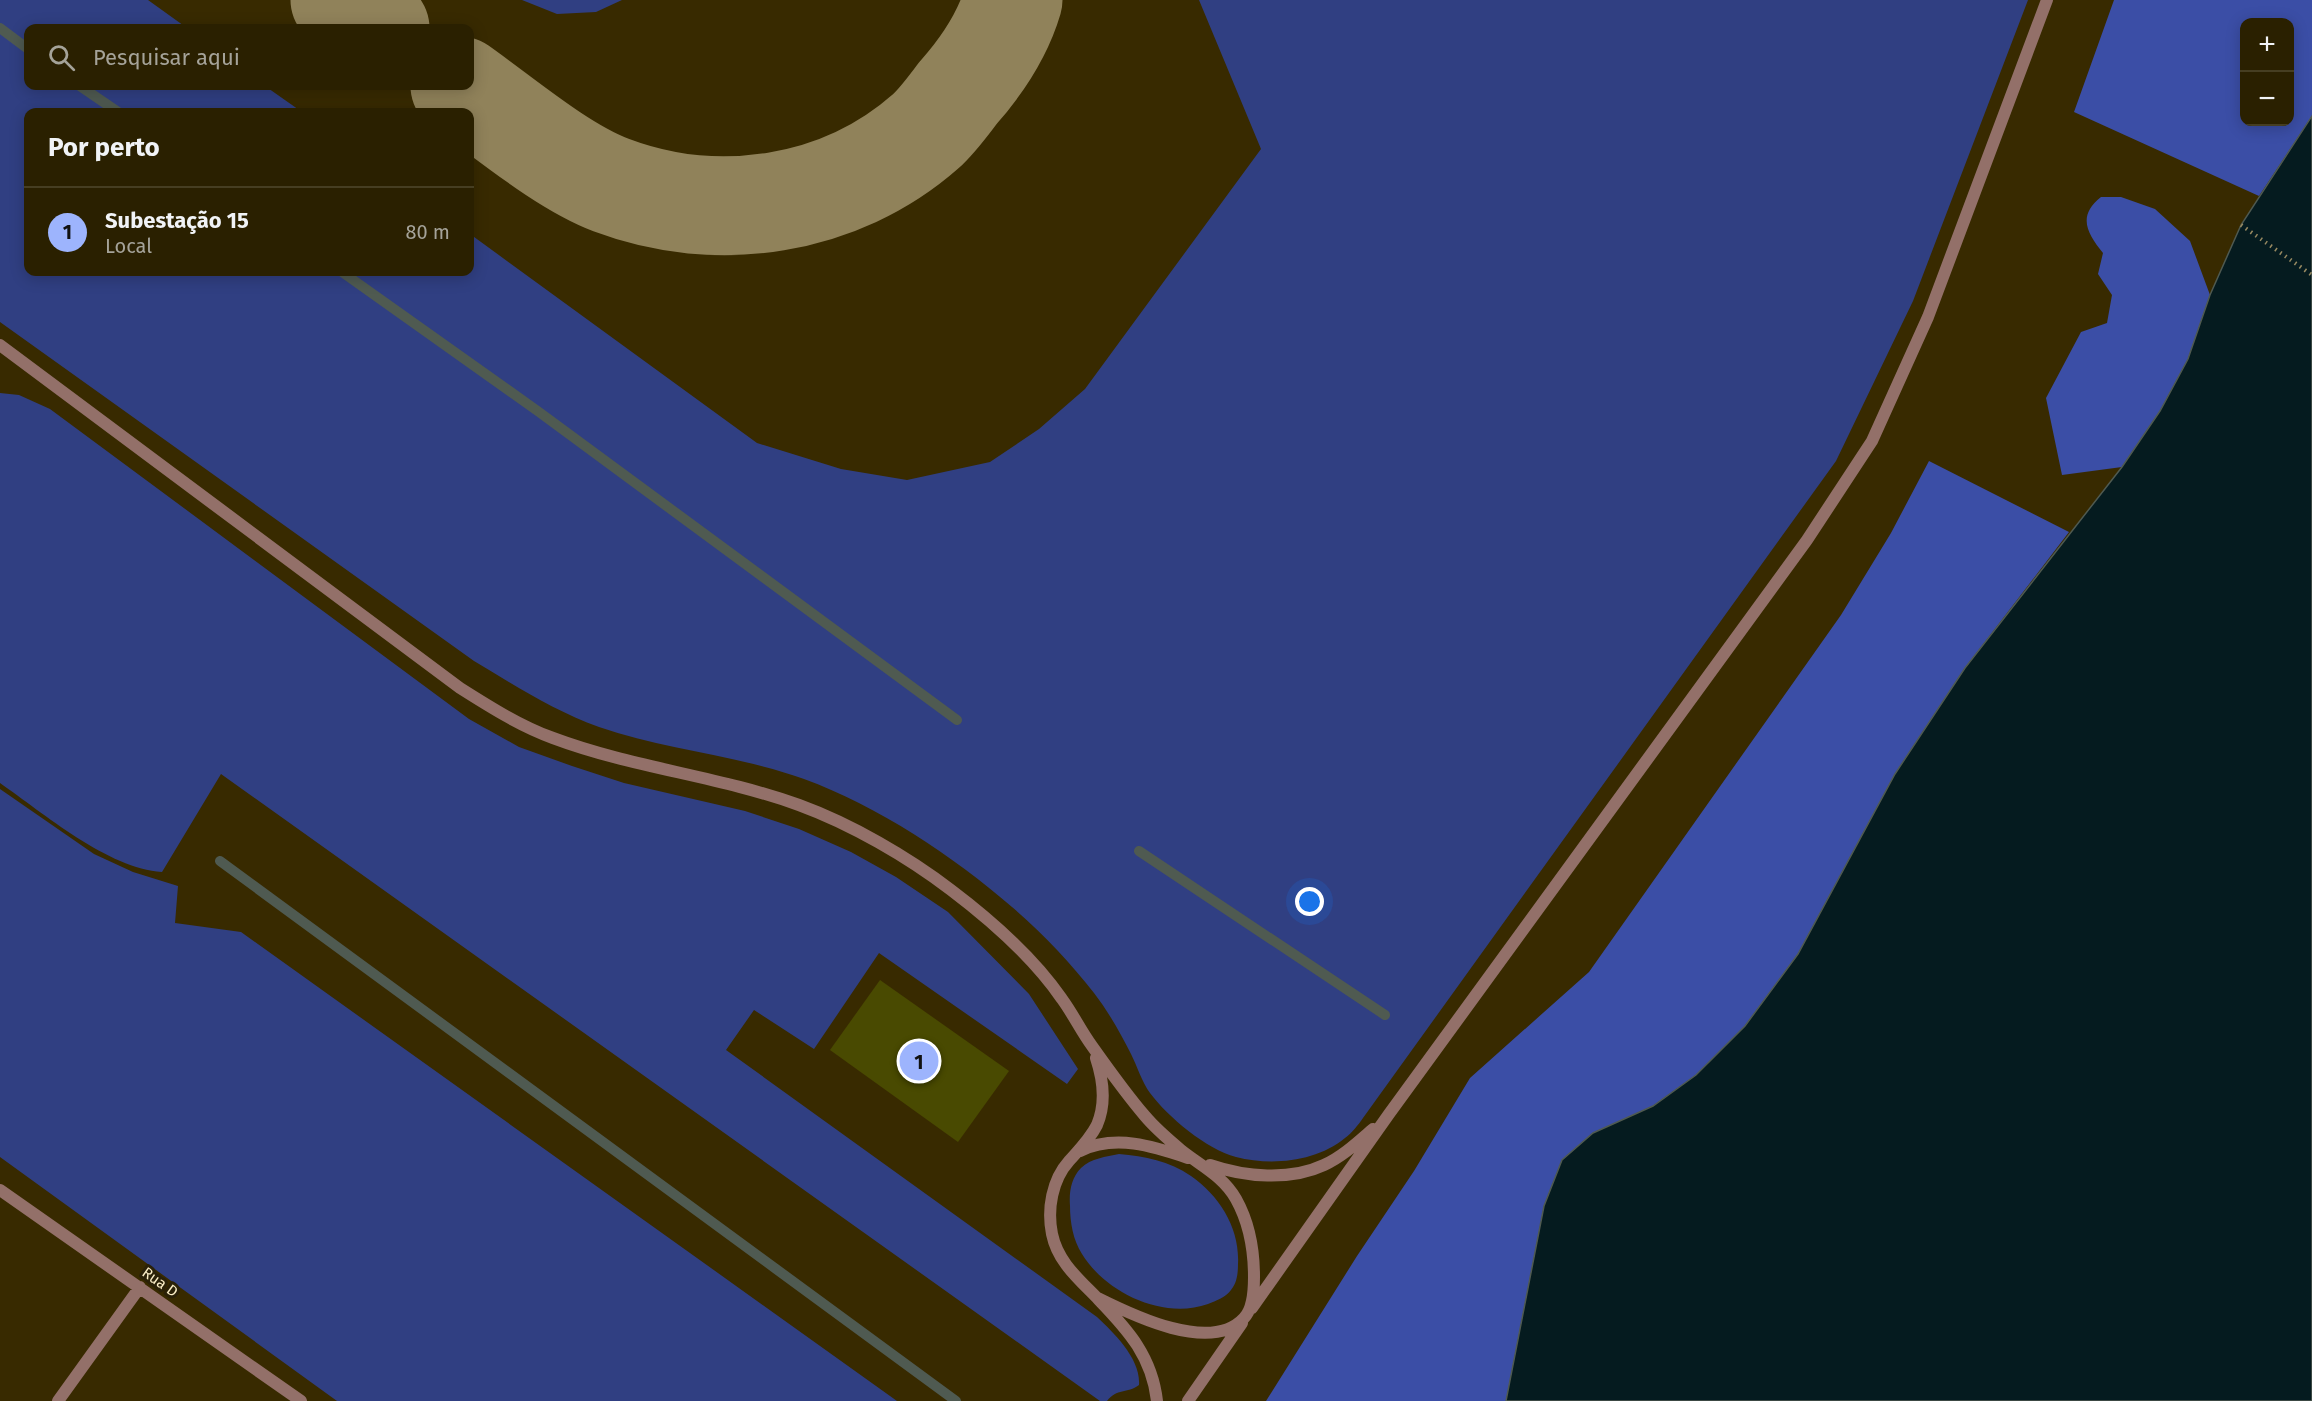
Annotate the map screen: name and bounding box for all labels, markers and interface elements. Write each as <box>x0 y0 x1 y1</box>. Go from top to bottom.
map controls <box>2240 18 2294 126</box>
button: + <box>2240 18 2294 72</box>
search box <box>24 24 474 90</box>
icon: search <box>45 41 78 74</box>
text: Pesquisar aqui <box>93 44 240 71</box>
button: − <box>2240 72 2294 126</box>
text: Por perto <box>48 132 160 163</box>
text: Subestação 15 <box>105 207 249 234</box>
text: 1 <box>63 220 72 244</box>
text: 80 m <box>405 220 450 244</box>
text: Local <box>105 234 152 258</box>
your location <box>1295 887 1324 916</box>
pin: 1 <box>900 1038 938 1084</box>
street label: Rua D <box>139 1263 181 1301</box>

